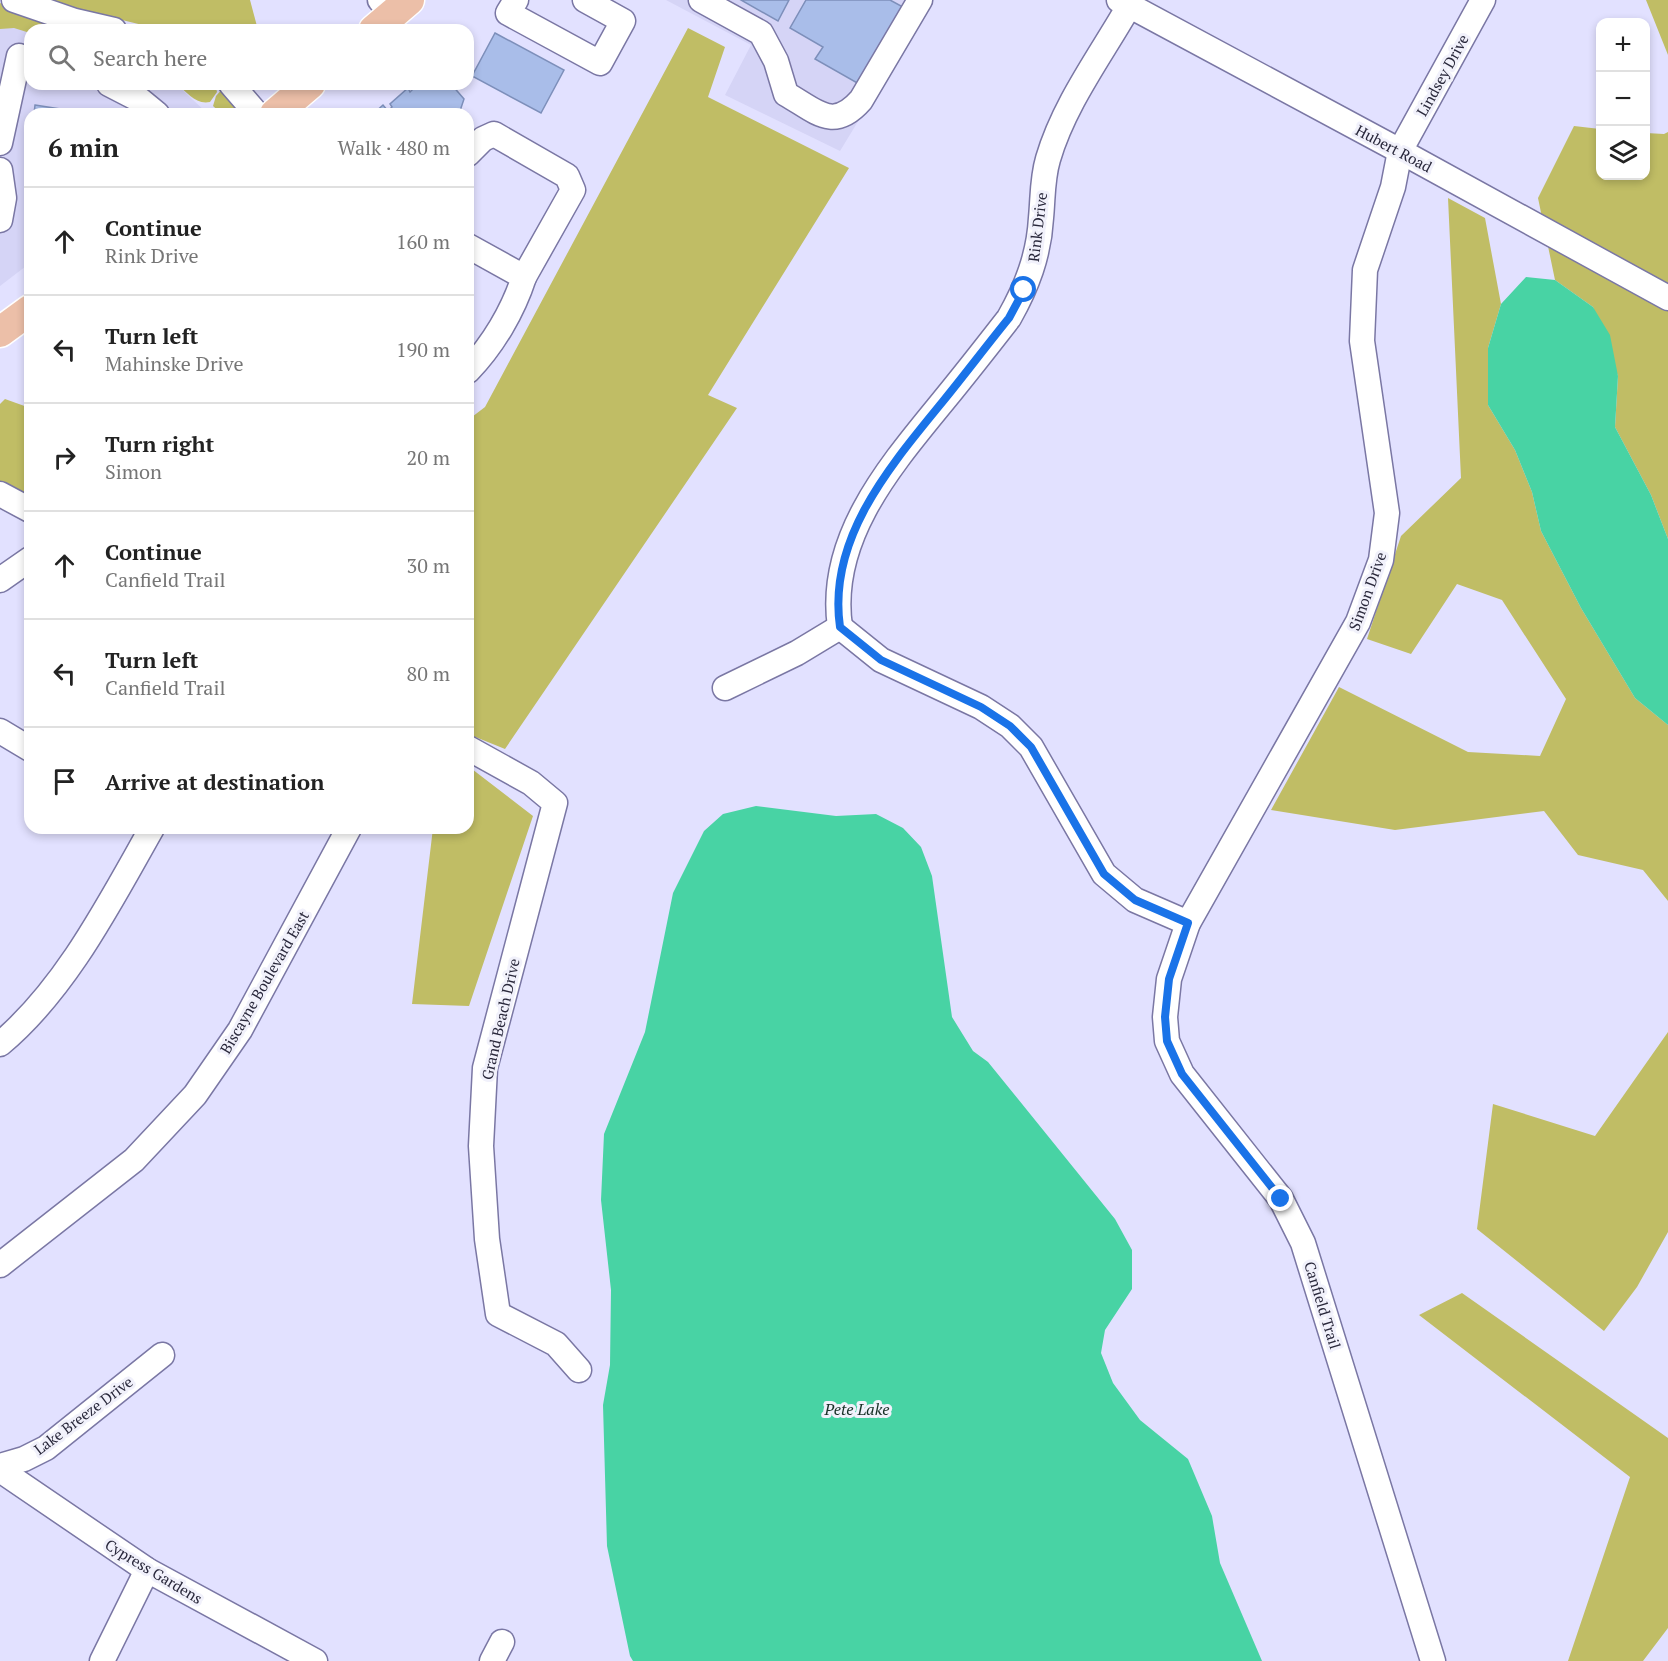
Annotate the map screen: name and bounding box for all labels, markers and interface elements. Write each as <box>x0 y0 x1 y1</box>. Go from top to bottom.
map controls <box>1596 18 1650 180</box>
button: + <box>1596 18 1650 72</box>
search box <box>24 24 474 90</box>
street label: Lindsey Drive <box>1411 30 1473 120</box>
icon: search <box>45 41 78 74</box>
text: Search here <box>93 43 207 72</box>
button: − <box>1596 72 1650 126</box>
street label: Hubert Road <box>1352 120 1436 176</box>
button: layers <box>1596 126 1650 180</box>
text: 6 min <box>48 130 119 164</box>
text: Walk · 480 m <box>338 134 450 161</box>
street label: Rink Drive <box>1023 191 1051 263</box>
text: Continue <box>105 213 202 242</box>
icon: ahead <box>48 225 81 258</box>
text: 160 m <box>396 228 450 255</box>
text: Rink Drive <box>105 242 199 269</box>
route start <box>1010 276 1036 302</box>
text: Turn left <box>105 321 198 350</box>
icon: left <box>48 333 81 366</box>
text: 190 m <box>396 336 450 363</box>
text: Mahinske Drive <box>105 350 243 377</box>
text: Turn right <box>105 429 214 458</box>
icon: right <box>48 441 81 474</box>
text: 20 m <box>407 444 450 471</box>
text: Simon <box>105 458 162 485</box>
text: Continue <box>105 537 202 566</box>
icon: ahead <box>48 549 81 582</box>
street label: Simon Drive <box>1344 549 1390 633</box>
text: 30 m <box>407 552 450 579</box>
text: Canfield Trail <box>105 566 226 593</box>
text: Turn left <box>105 645 198 674</box>
icon: left <box>48 657 81 690</box>
text: 80 m <box>407 660 450 687</box>
text: Canfield Trail <box>105 674 226 701</box>
icon: arrive <box>48 765 81 798</box>
text: Arrive at destination <box>105 767 324 796</box>
street label: Biscayne Boulevard East <box>215 907 313 1057</box>
street label: Grand Beach Drive <box>476 956 524 1082</box>
route end <box>1267 1185 1293 1211</box>
street label: Canfield Trail <box>1300 1259 1346 1351</box>
street label: Lake Breeze Drive <box>30 1371 136 1459</box>
water label: Pete Lake <box>824 1398 889 1420</box>
street label: Cypress Gardens <box>102 1534 206 1608</box>

